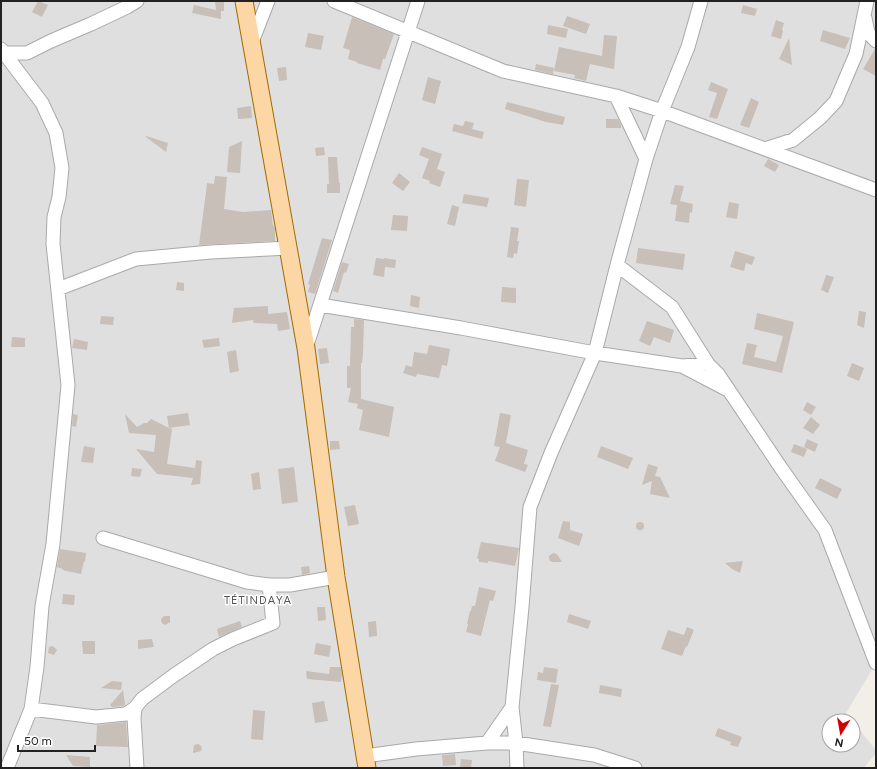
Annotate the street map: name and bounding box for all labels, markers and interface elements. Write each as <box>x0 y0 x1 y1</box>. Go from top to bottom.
district label: TÉTINDAYA <box>224 594 292 607</box>
north arrow <box>821 713 861 753</box>
scale bar <box>18 727 95 753</box>
text: 50 m <box>24 734 52 748</box>
text: N <box>834 735 845 750</box>

